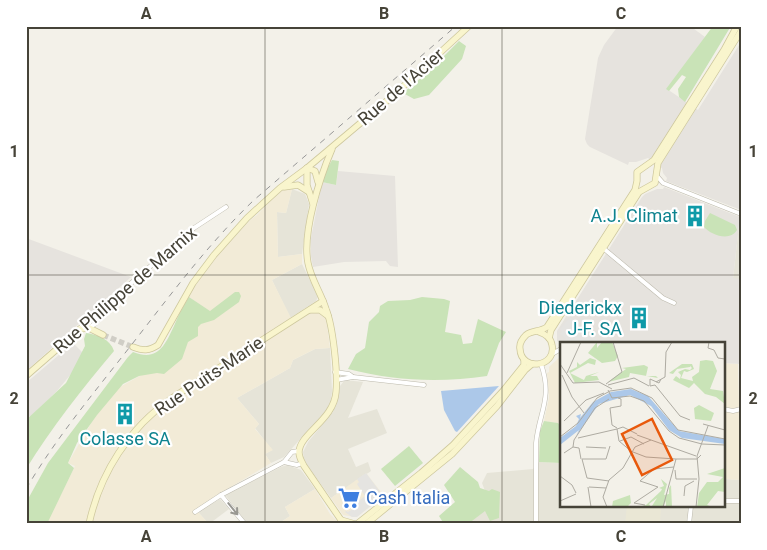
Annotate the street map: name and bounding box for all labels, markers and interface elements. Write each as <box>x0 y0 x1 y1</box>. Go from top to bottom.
text: A <box>141 4 152 23</box>
text: B <box>379 4 389 23</box>
text: C <box>616 4 626 23</box>
street label: Rue de l'Acier <box>353 44 448 130</box>
text: 1 <box>9 142 19 161</box>
text: 1 <box>748 142 758 161</box>
building icon: A.J. Climat <box>682 203 708 229</box>
place label: A.J. Climat <box>590 205 678 226</box>
street label: Rue Philippe de Marnix <box>49 222 201 357</box>
place label: Diederickx J-F. SA <box>539 297 622 339</box>
building icon: Diederickx J-F. SA <box>626 305 652 331</box>
street label: Rue Puits-Marie <box>150 332 267 420</box>
inset map <box>560 342 724 508</box>
text: 2 <box>9 389 19 408</box>
text: 2 <box>748 389 758 408</box>
building icon: Colasse SA <box>112 401 138 427</box>
place label: Colasse SA <box>79 428 171 449</box>
supermarket icon: Cash Italia <box>336 485 362 511</box>
place label: Cash Italia <box>366 487 450 508</box>
one-way arrow <box>228 502 239 515</box>
text: A <box>141 527 152 546</box>
text: B <box>379 527 389 546</box>
text: C <box>616 527 626 546</box>

